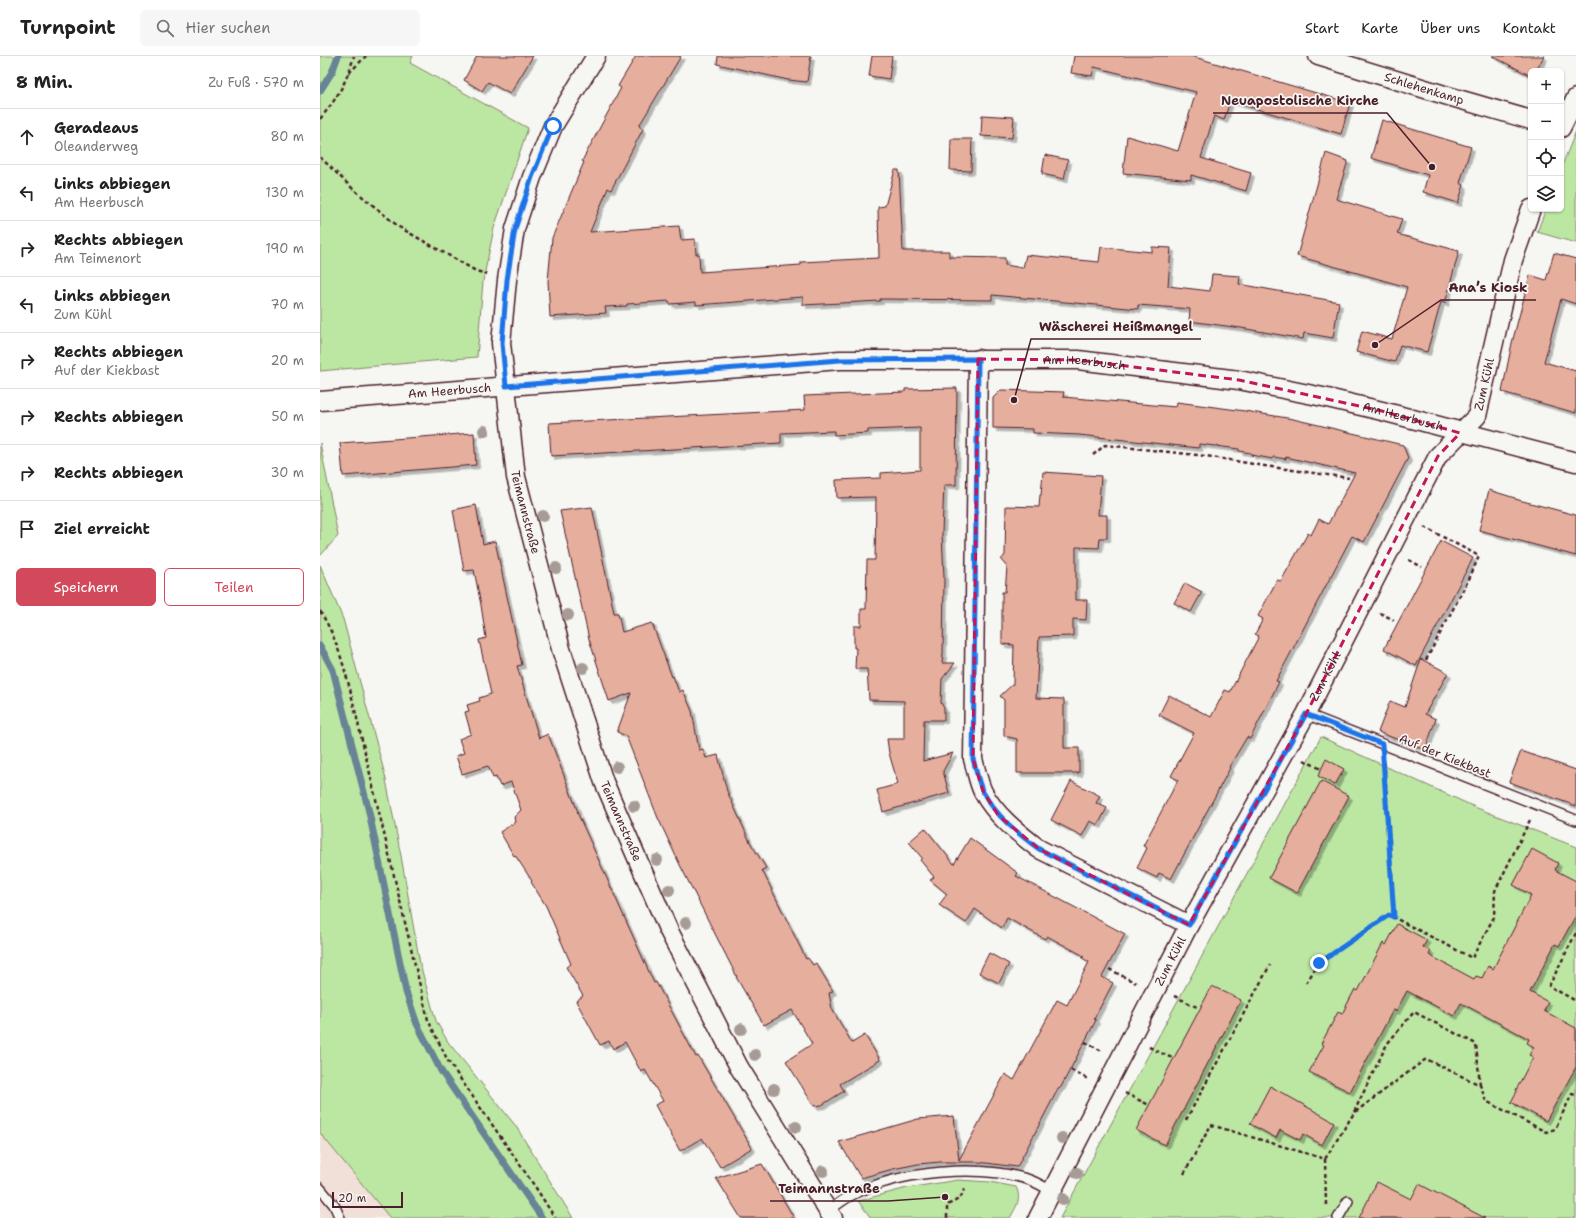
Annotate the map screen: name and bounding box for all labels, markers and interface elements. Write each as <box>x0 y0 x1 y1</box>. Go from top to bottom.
search box <box>140 10 420 46</box>
text: Turnpoint <box>20 15 116 40</box>
icon: search <box>154 17 176 39</box>
text: Hier suchen <box>186 18 271 38</box>
text: Start <box>1305 19 1339 37</box>
text: Karte <box>1361 19 1398 37</box>
text: Über uns <box>1420 19 1480 37</box>
text: Kontakt <box>1502 19 1556 37</box>
map controls <box>1528 68 1564 212</box>
button: + <box>1528 68 1564 104</box>
street label: Schlehenkamp <box>1382 69 1466 108</box>
text: 8 Min. <box>16 71 73 93</box>
text: Zu Fuß · 570 m <box>208 74 304 91</box>
callout: Neuapostolische Kirche <box>1213 88 1387 113</box>
text: Neuapostolische Kirche <box>1221 92 1379 109</box>
button: − <box>1528 104 1564 140</box>
route start <box>544 117 562 135</box>
text: Geradeaus <box>54 118 139 138</box>
icon: ahead <box>16 126 38 148</box>
text: 80 m <box>270 128 304 145</box>
text: Oleanderweg <box>54 138 138 155</box>
button: locate <box>1528 140 1564 176</box>
text: Links abbiegen <box>54 174 170 194</box>
button: layers <box>1528 176 1564 212</box>
icon: left <box>16 182 38 204</box>
text: 130 m <box>266 184 304 201</box>
text: Am Heerbusch <box>54 194 144 211</box>
text: Rechts abbiegen <box>54 230 183 250</box>
icon: right <box>16 238 38 260</box>
text: 190 m <box>265 240 304 257</box>
text: Am Teimenort <box>54 250 142 267</box>
callout: Anaʼs Kiosk <box>1441 275 1536 300</box>
text: Anaʼs Kiosk <box>1449 279 1527 296</box>
text: Links abbiegen <box>54 286 170 306</box>
icon: left <box>16 294 38 316</box>
text: 70 m <box>270 296 304 313</box>
text: Zum Kühl <box>54 306 112 323</box>
callout: Wäscherei Heißmangel <box>1031 314 1201 339</box>
text: Wäscherei Heißmangel <box>1039 318 1193 335</box>
text: Rechts abbiegen <box>54 342 183 362</box>
icon: right <box>16 350 38 372</box>
text: 20 m <box>271 352 304 369</box>
street label: Am Heerbusch <box>1043 352 1127 374</box>
street label: Zum Kühl <box>1471 356 1498 412</box>
text: Auf der Kiekbast <box>54 362 160 379</box>
street label: Am Heerbusch <box>407 380 492 402</box>
street label: Am Heerbusch <box>1361 399 1445 435</box>
icon: right <box>16 406 38 428</box>
text: Rechts abbiegen <box>54 407 183 427</box>
text: 50 m <box>271 408 304 425</box>
icon: right <box>16 462 38 484</box>
text: Rechts abbiegen <box>54 463 183 483</box>
text: 30 m <box>270 464 304 481</box>
street label: Teimannstraße <box>507 469 544 556</box>
icon: arrive <box>16 518 38 540</box>
text: Ziel erreicht <box>54 519 150 539</box>
button: Speichern <box>16 568 156 606</box>
button: Teilen <box>164 568 304 606</box>
street label: Zum Kühl <box>1306 649 1345 704</box>
street label: Auf der Kiekbast <box>1397 730 1493 782</box>
street label: Teimannstraße <box>597 778 646 864</box>
street label: Zum Kühl <box>1151 933 1190 988</box>
route end <box>1310 954 1328 972</box>
callout: Teimannstraße <box>770 1176 888 1201</box>
text: Teimannstraße <box>778 1180 880 1197</box>
scale bar <box>332 1190 403 1209</box>
text: 20 m <box>338 1191 366 1206</box>

